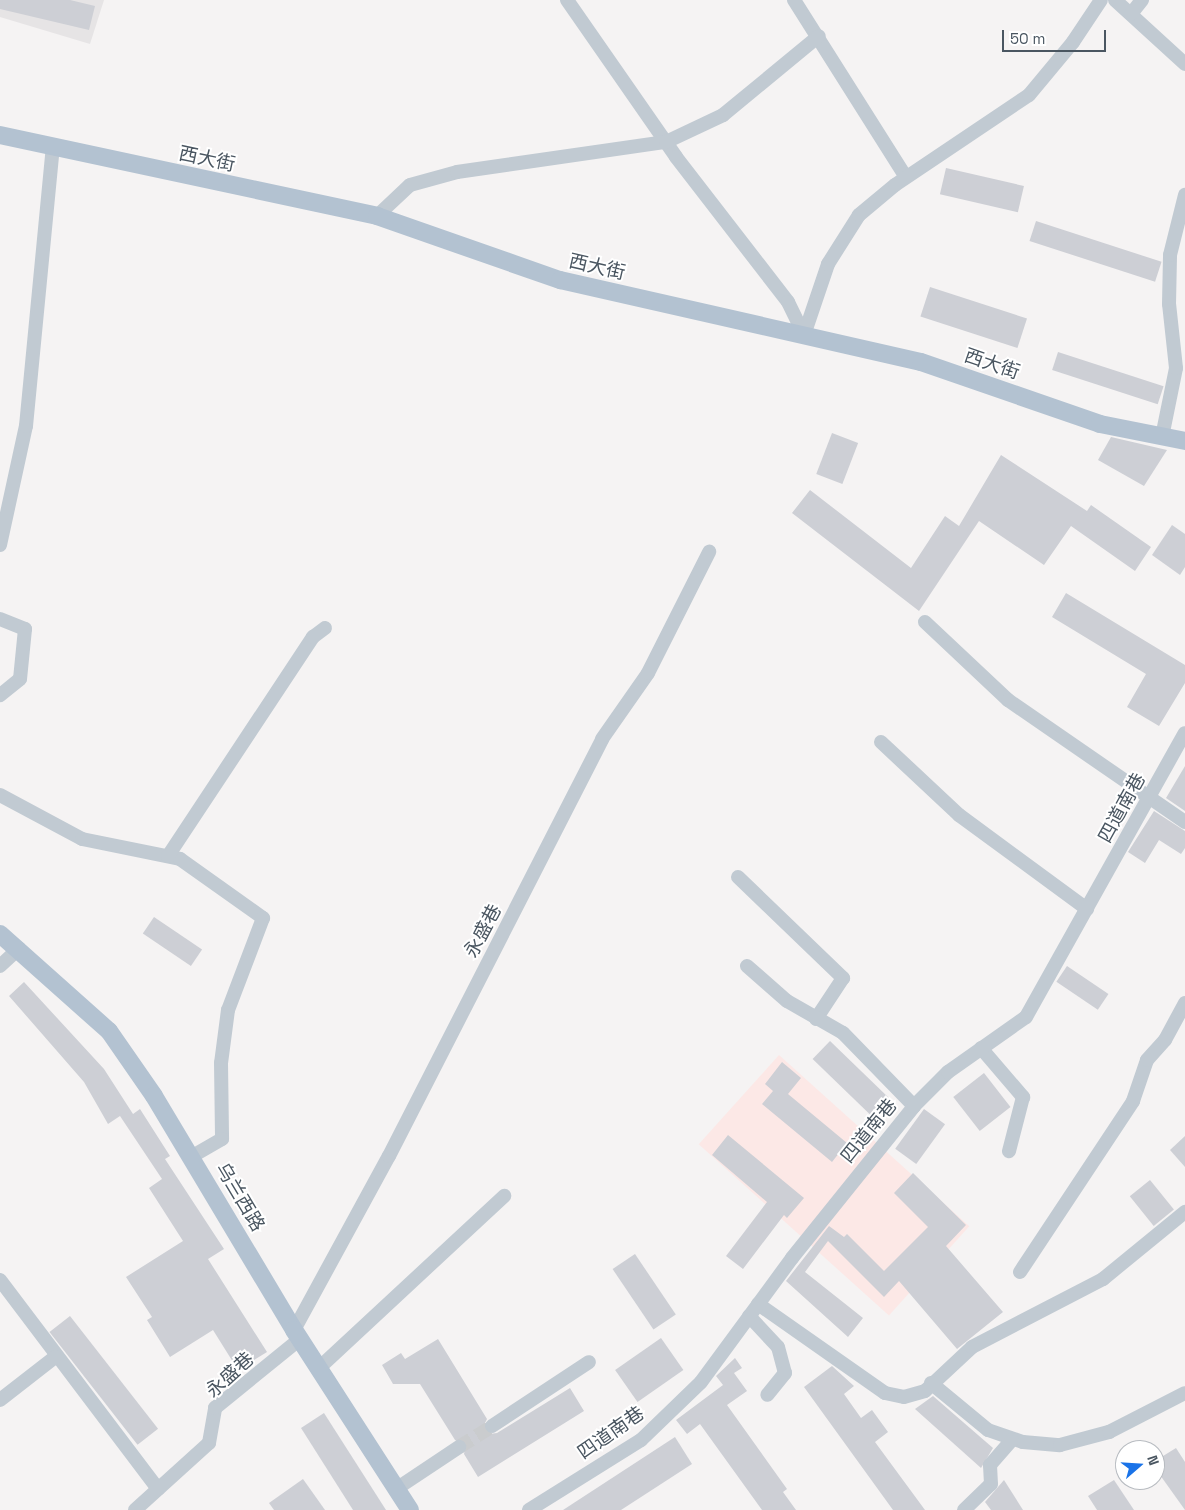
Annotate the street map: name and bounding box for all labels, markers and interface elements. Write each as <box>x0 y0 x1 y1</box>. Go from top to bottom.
scale bar <box>1005 20 1109 52</box>
text: 50 m <box>1010 29 1045 48</box>
street label: 西大街 <box>177 142 237 176</box>
street label: 西大街 <box>567 249 627 285</box>
street label: 西大街 <box>961 344 1023 384</box>
street label: 四道南巷 <box>1094 769 1150 847</box>
street label: 永盛巷 <box>460 900 506 962</box>
street label: 四道南巷 <box>836 1094 902 1168</box>
street label: 乌兰西路 <box>211 1159 269 1235</box>
street label: 永盛巷 <box>201 1347 259 1403</box>
street label: 四道南巷 <box>573 1402 649 1464</box>
north arrow <box>1115 1440 1165 1490</box>
text: N <box>1143 1453 1163 1468</box>

